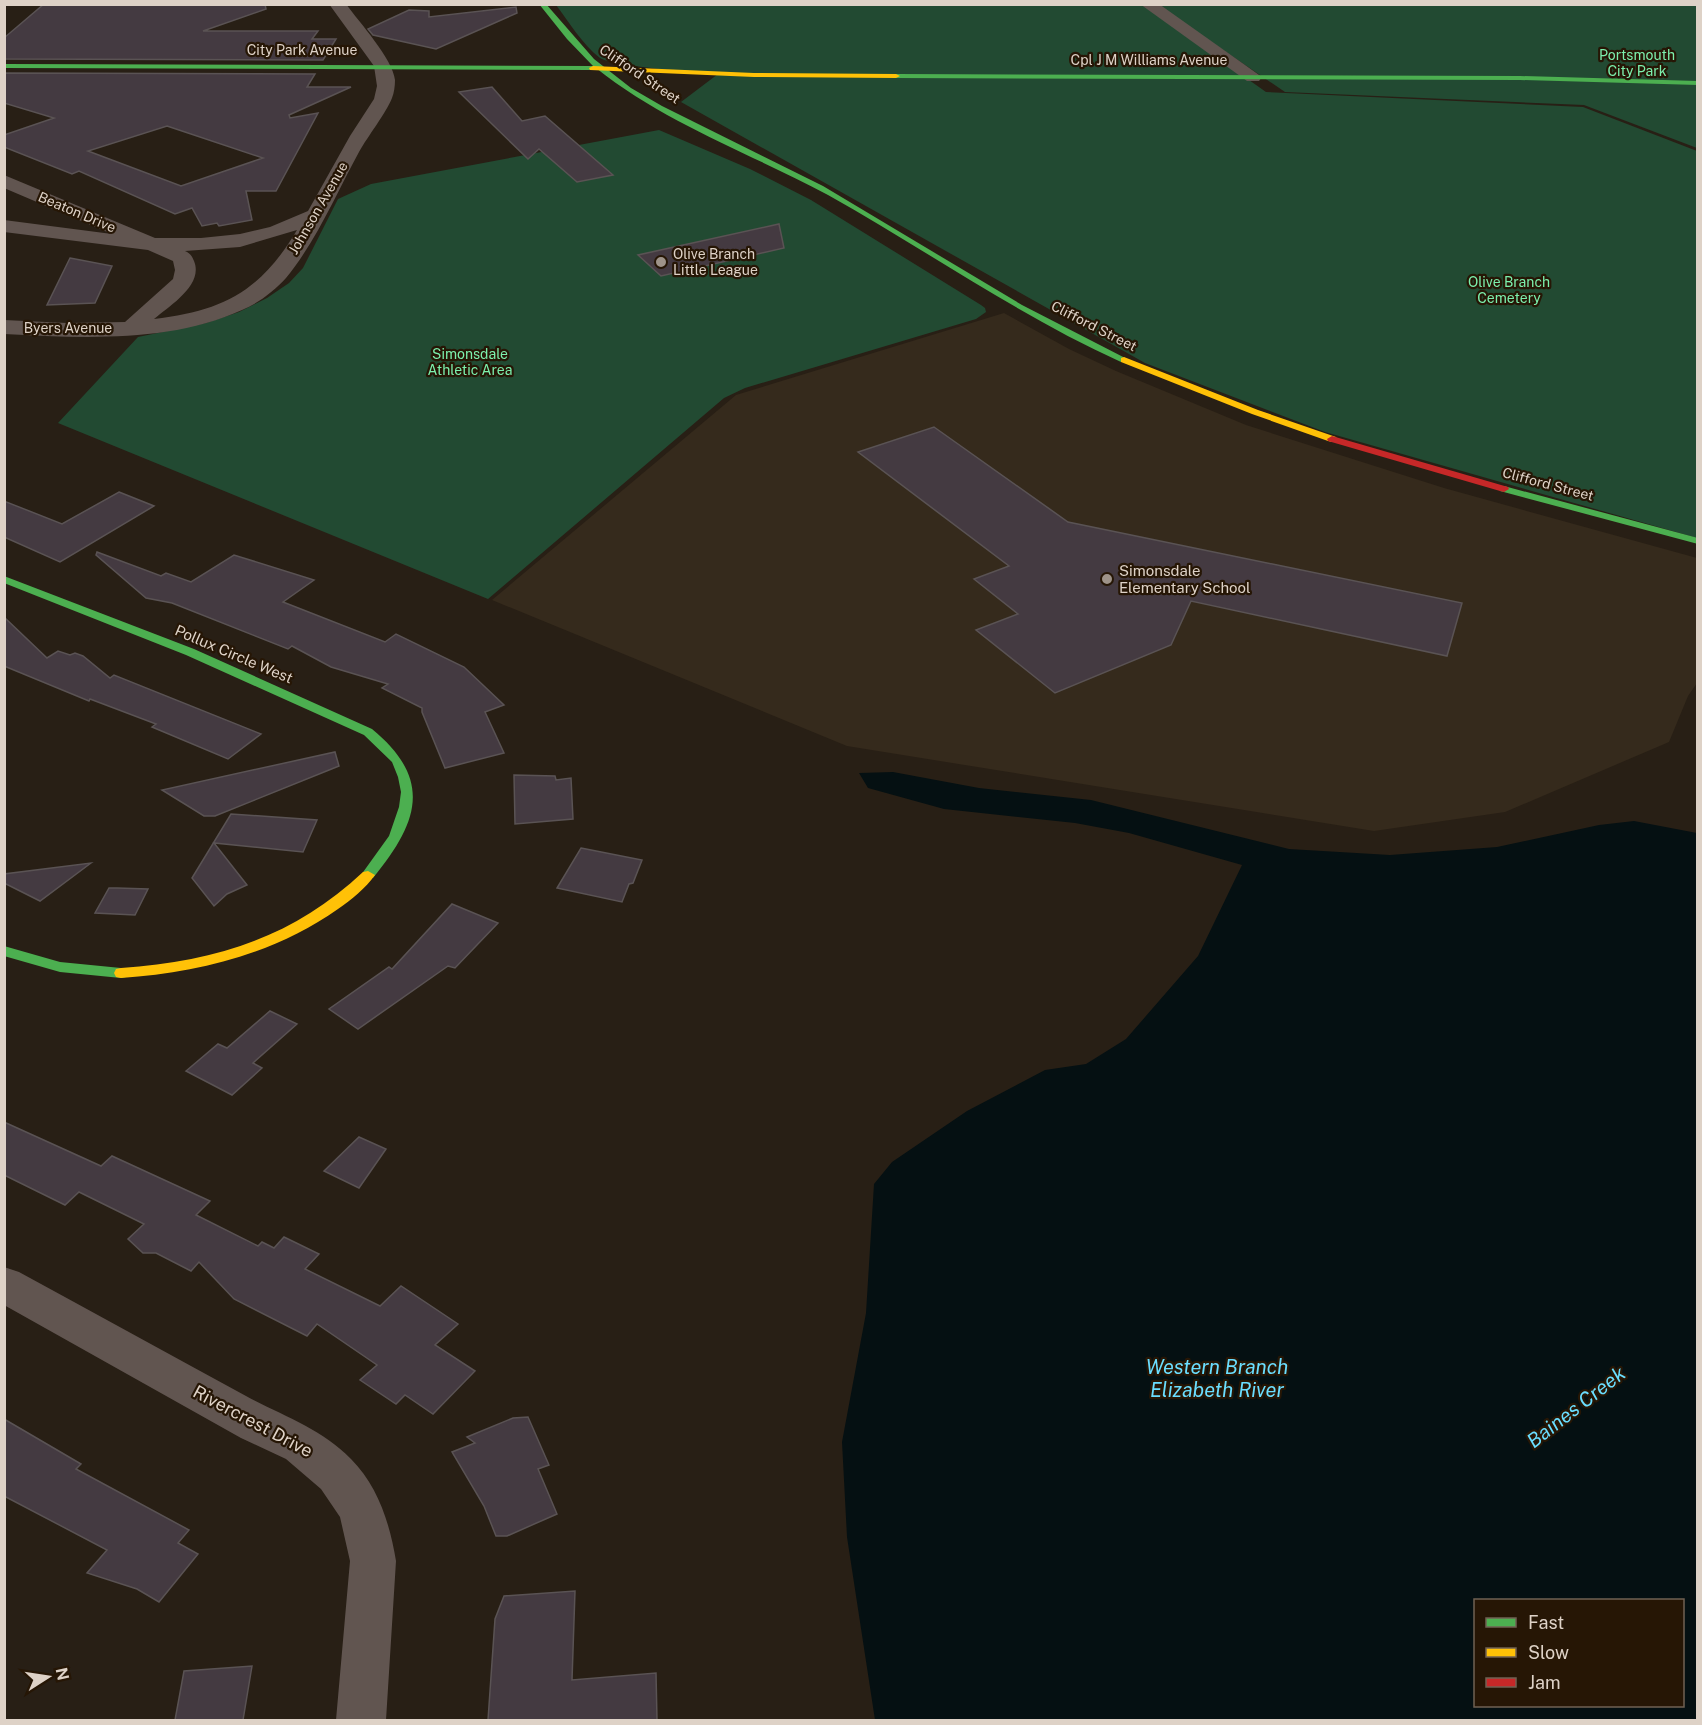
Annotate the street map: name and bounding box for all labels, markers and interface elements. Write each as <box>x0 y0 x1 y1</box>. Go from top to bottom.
street label: Clifford Street <box>597 41 683 107</box>
street label: City Park Avenue <box>247 42 357 58</box>
park label: Portsmouth City Park <box>1599 47 1675 79</box>
street label: Cpl J M Williams Avenue <box>1071 52 1227 68</box>
street label: Johnson Avenue <box>285 159 351 257</box>
street label: Beaton Drive <box>36 188 118 236</box>
place label: Olive Branch Little League <box>673 246 758 278</box>
marker: Olive Branch Little League <box>654 255 668 269</box>
park label: Olive Branch Cemetery <box>1468 274 1550 306</box>
street label: Clifford Street <box>1049 298 1139 354</box>
street label: Byers Avenue <box>24 320 112 336</box>
park label: Simonsdale Athletic Area <box>428 346 512 378</box>
street label: Clifford Street <box>1501 464 1595 504</box>
place label: Simonsdale Elementary School <box>1119 562 1251 596</box>
marker: Simonsdale Elementary School <box>1100 572 1114 586</box>
street label: Pollux Circle West <box>172 621 296 687</box>
water label: Western Branch Elizabeth River <box>1146 1355 1288 1402</box>
water label: Baines Creek <box>1522 1361 1630 1453</box>
street label: Rivercrest Drive <box>190 1381 316 1461</box>
legend <box>1474 1599 1684 1707</box>
text: Fast <box>1528 1612 1564 1633</box>
text: Slow <box>1528 1642 1569 1663</box>
north arrow <box>18 1647 78 1707</box>
text: N <box>52 1666 73 1682</box>
text: Jam <box>1528 1672 1561 1693</box>

